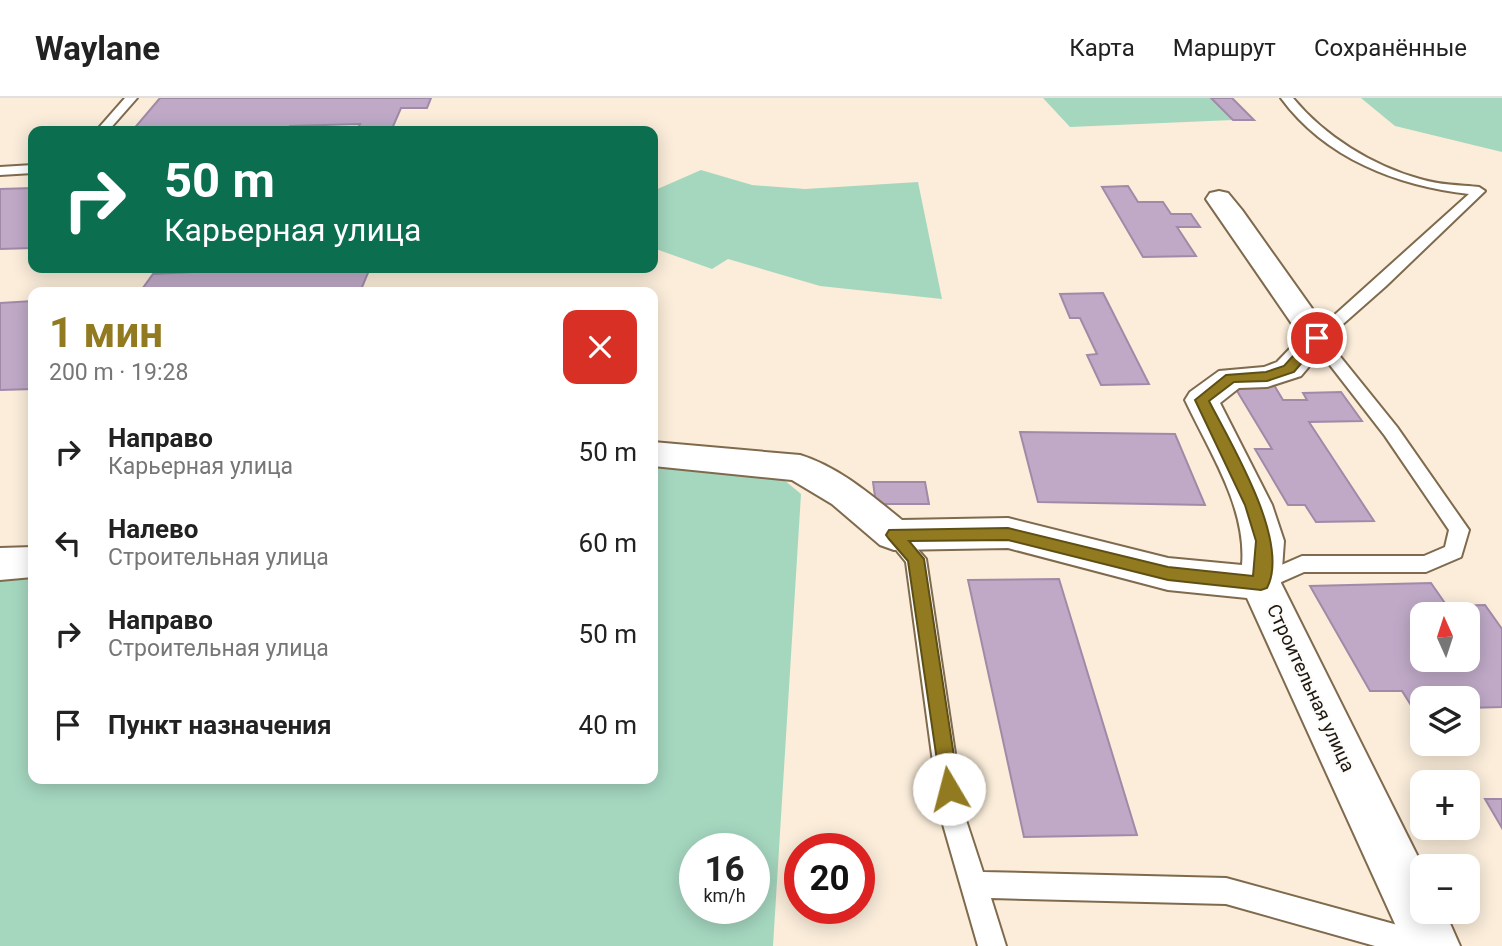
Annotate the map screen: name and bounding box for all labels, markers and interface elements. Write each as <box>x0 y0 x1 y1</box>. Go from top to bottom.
text: Waylane <box>35 29 160 68</box>
text: Карта <box>1069 34 1135 62</box>
text: Маршрут <box>1173 34 1276 62</box>
text: Сохранённые <box>1314 34 1467 62</box>
text: 50 m <box>164 152 275 209</box>
icon: right <box>49 154 140 245</box>
text: Карьерная улица <box>164 211 421 249</box>
text: 1 мин <box>49 308 163 357</box>
pin <box>1287 308 1347 368</box>
button: close <box>563 310 637 384</box>
icon: arrive <box>1298 319 1336 357</box>
text: 200 m · 19:28 <box>49 359 188 386</box>
text: Направо <box>108 423 213 453</box>
icon: right <box>49 433 87 471</box>
text: 50 m <box>579 437 637 467</box>
text: Карьерная улица <box>108 453 293 480</box>
text: Налево <box>108 514 198 544</box>
icon: left <box>49 524 87 562</box>
text: 60 m <box>579 528 637 558</box>
text: Строительная улица <box>108 544 329 571</box>
street label: Строительная улица <box>1262 601 1360 775</box>
north arrow <box>1410 602 1480 672</box>
map controls <box>1410 602 1480 924</box>
text: Направо <box>108 605 213 635</box>
icon: right <box>49 615 87 653</box>
text: 50 m <box>579 619 637 649</box>
text: Строительная улица <box>108 635 329 662</box>
button: layers <box>1410 686 1480 756</box>
icon: arrive <box>49 706 87 744</box>
text: Пункт назначения <box>108 710 332 740</box>
text: 40 m <box>579 710 637 740</box>
position arrow <box>912 752 986 826</box>
button: + <box>1410 770 1480 840</box>
speed limit sign: 20 <box>784 833 875 924</box>
text: 16 <box>704 849 745 890</box>
button: − <box>1410 854 1480 924</box>
text: km/h <box>703 885 746 906</box>

